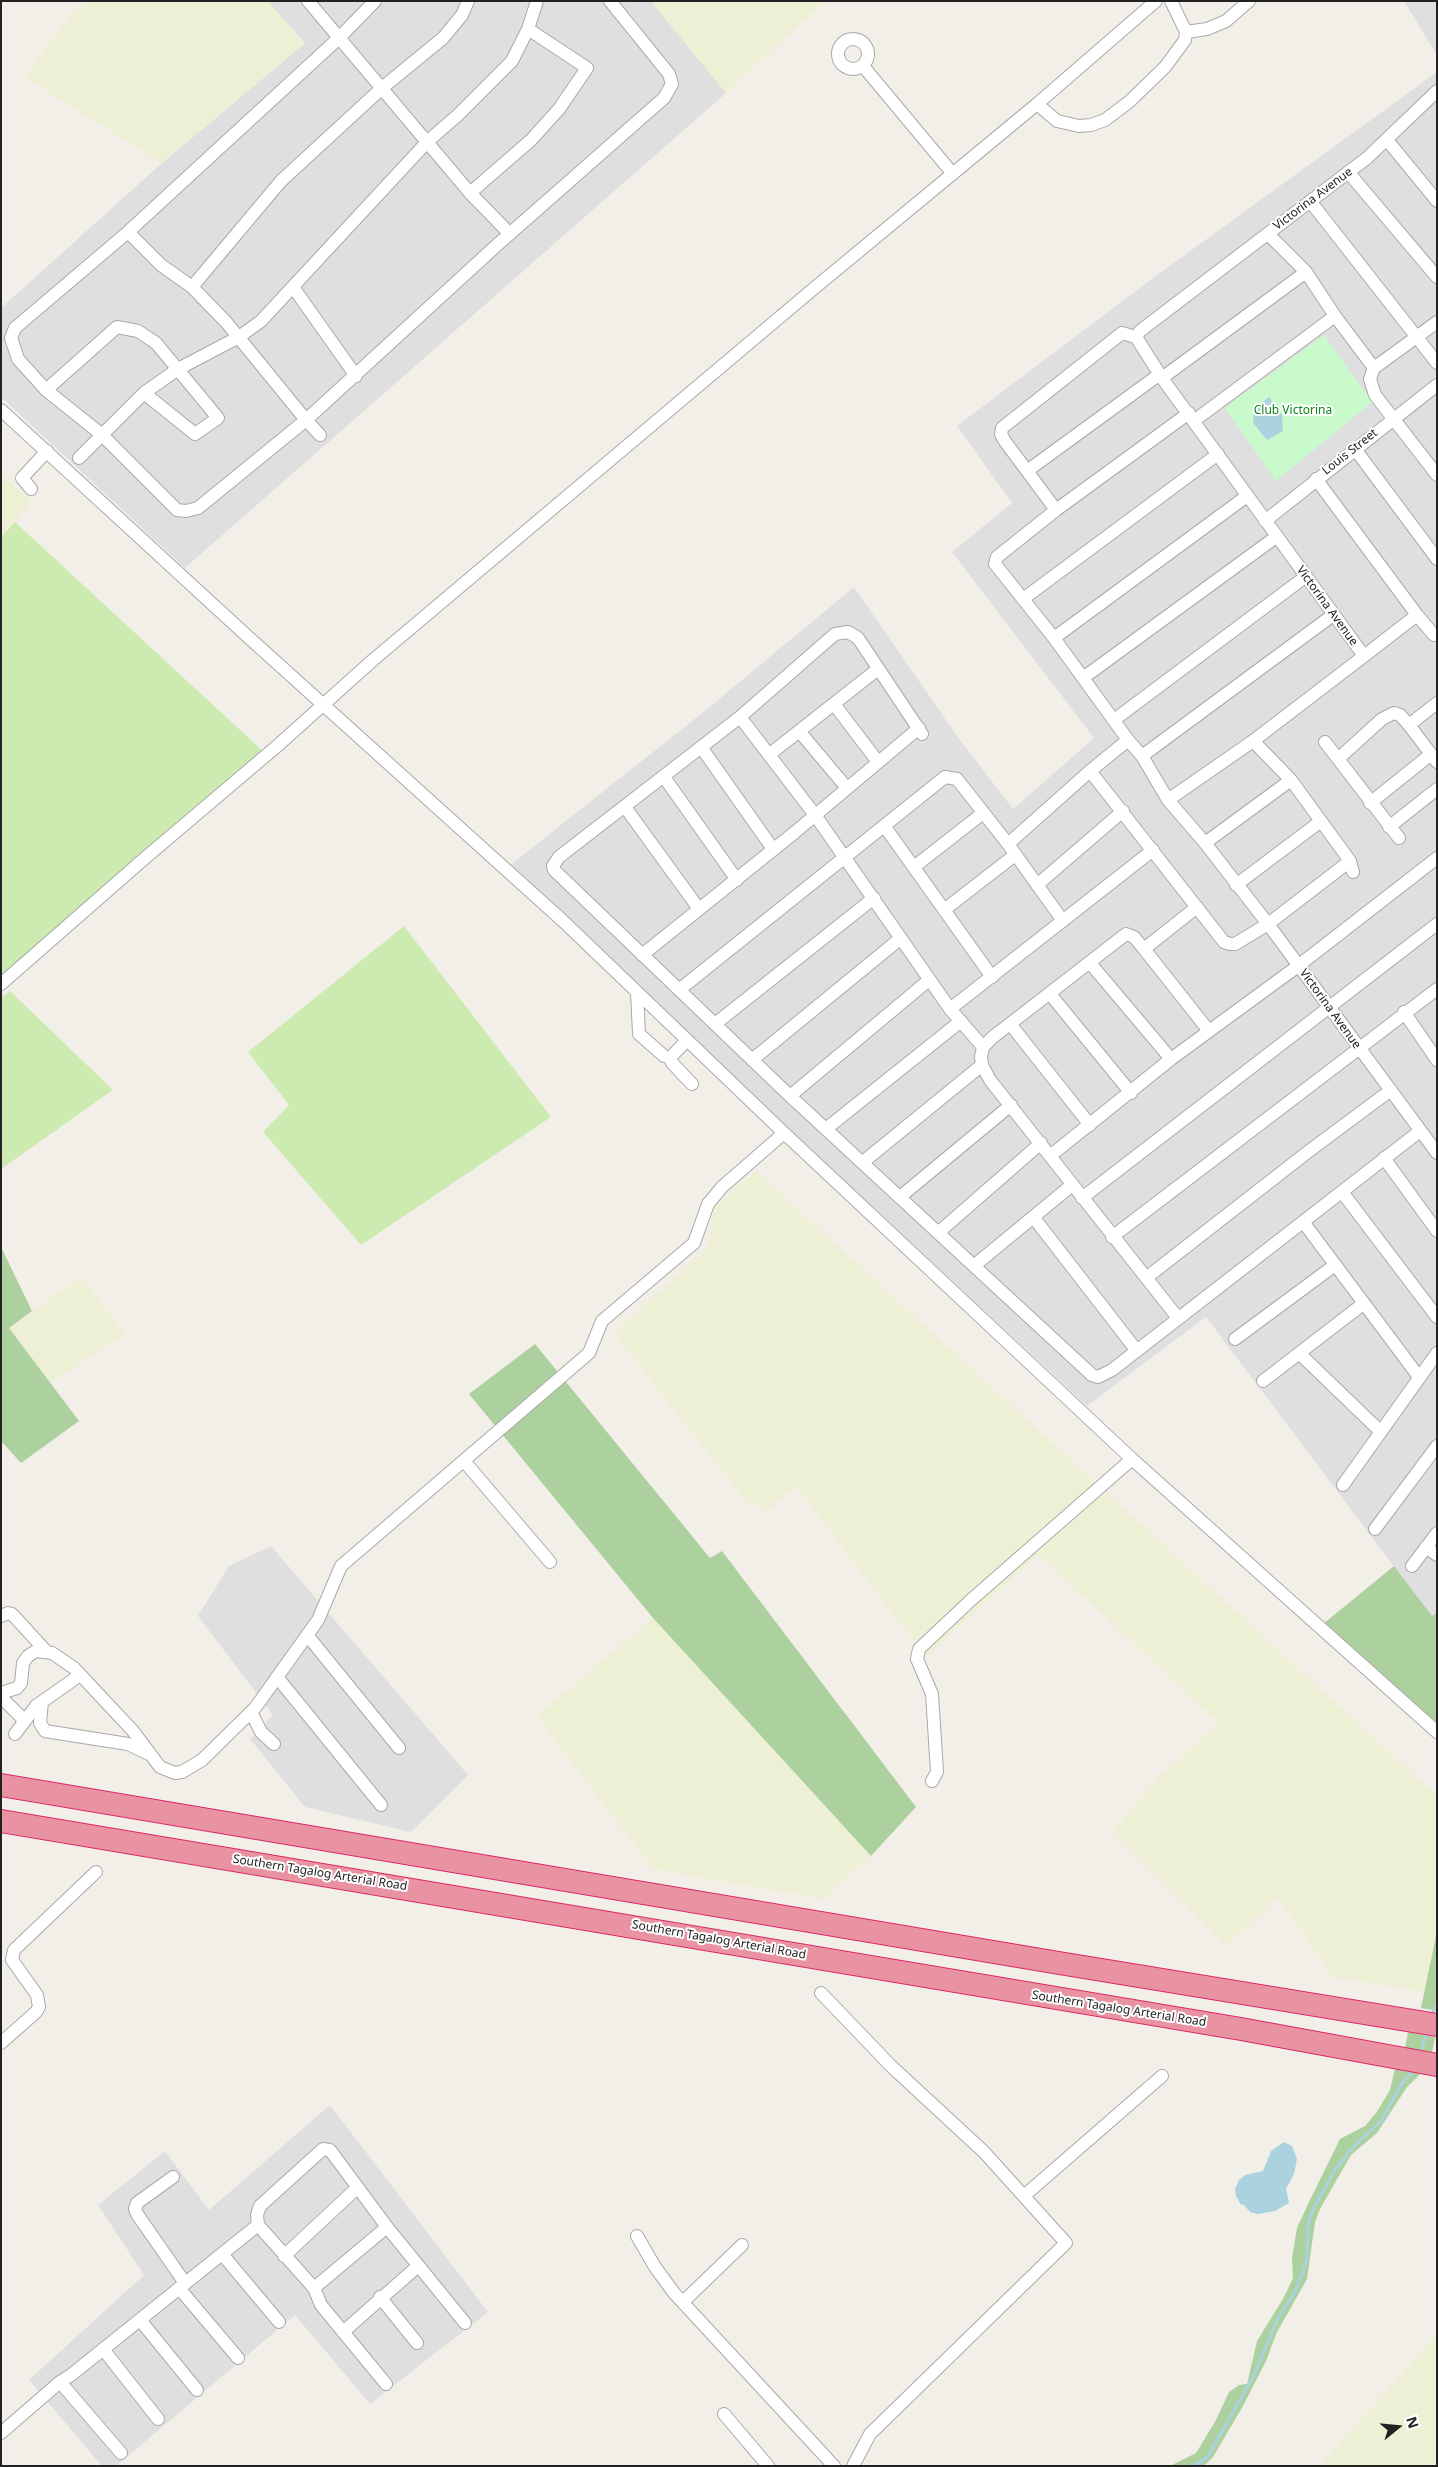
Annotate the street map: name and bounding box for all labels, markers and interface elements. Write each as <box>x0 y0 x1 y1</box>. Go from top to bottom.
street label: Victorina Avenue <box>1271 165 1355 233</box>
park label: Club Victorina <box>1254 404 1332 418</box>
street label: Louis Street <box>1319 426 1381 478</box>
street label: Victorina Avenue <box>1293 563 1361 649</box>
street label: Victorina Avenue <box>1296 966 1364 1052</box>
street label: Southern Tagalog Arterial Road <box>232 1852 408 1894</box>
street label: Southern Tagalog Arterial Road <box>631 1918 807 1962</box>
street label: Southern Tagalog Arterial Road <box>1031 1988 1207 2030</box>
north arrow <box>1373 2402 1423 2452</box>
text: N <box>1402 2414 1424 2431</box>

